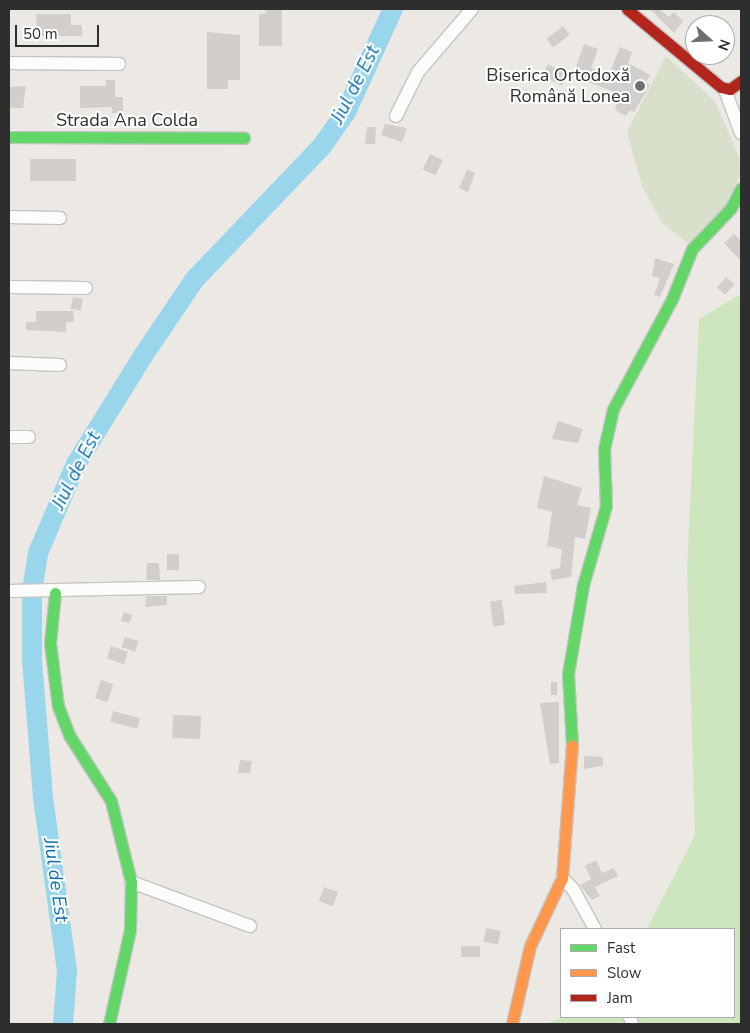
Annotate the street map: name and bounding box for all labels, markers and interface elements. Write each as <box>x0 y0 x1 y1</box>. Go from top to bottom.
scale bar <box>18 15 101 47</box>
north arrow <box>685 15 735 65</box>
text: 50 m <box>23 24 58 44</box>
text: N <box>713 37 734 53</box>
water label: Jiul de Est <box>327 42 385 128</box>
place label: Biserica Ortodoxă Română Lonea <box>486 65 630 108</box>
marker: Biserica Ortodoxă Română Lonea <box>634 80 646 92</box>
street label: Strada Ana Colda <box>56 109 198 131</box>
water label: Jiul de Est <box>48 428 106 514</box>
water label: Jiul de Est <box>38 837 72 923</box>
legend <box>560 928 735 1018</box>
text: Fast <box>607 938 635 958</box>
text: Slow <box>607 963 641 983</box>
text: Jam <box>607 988 633 1008</box>

